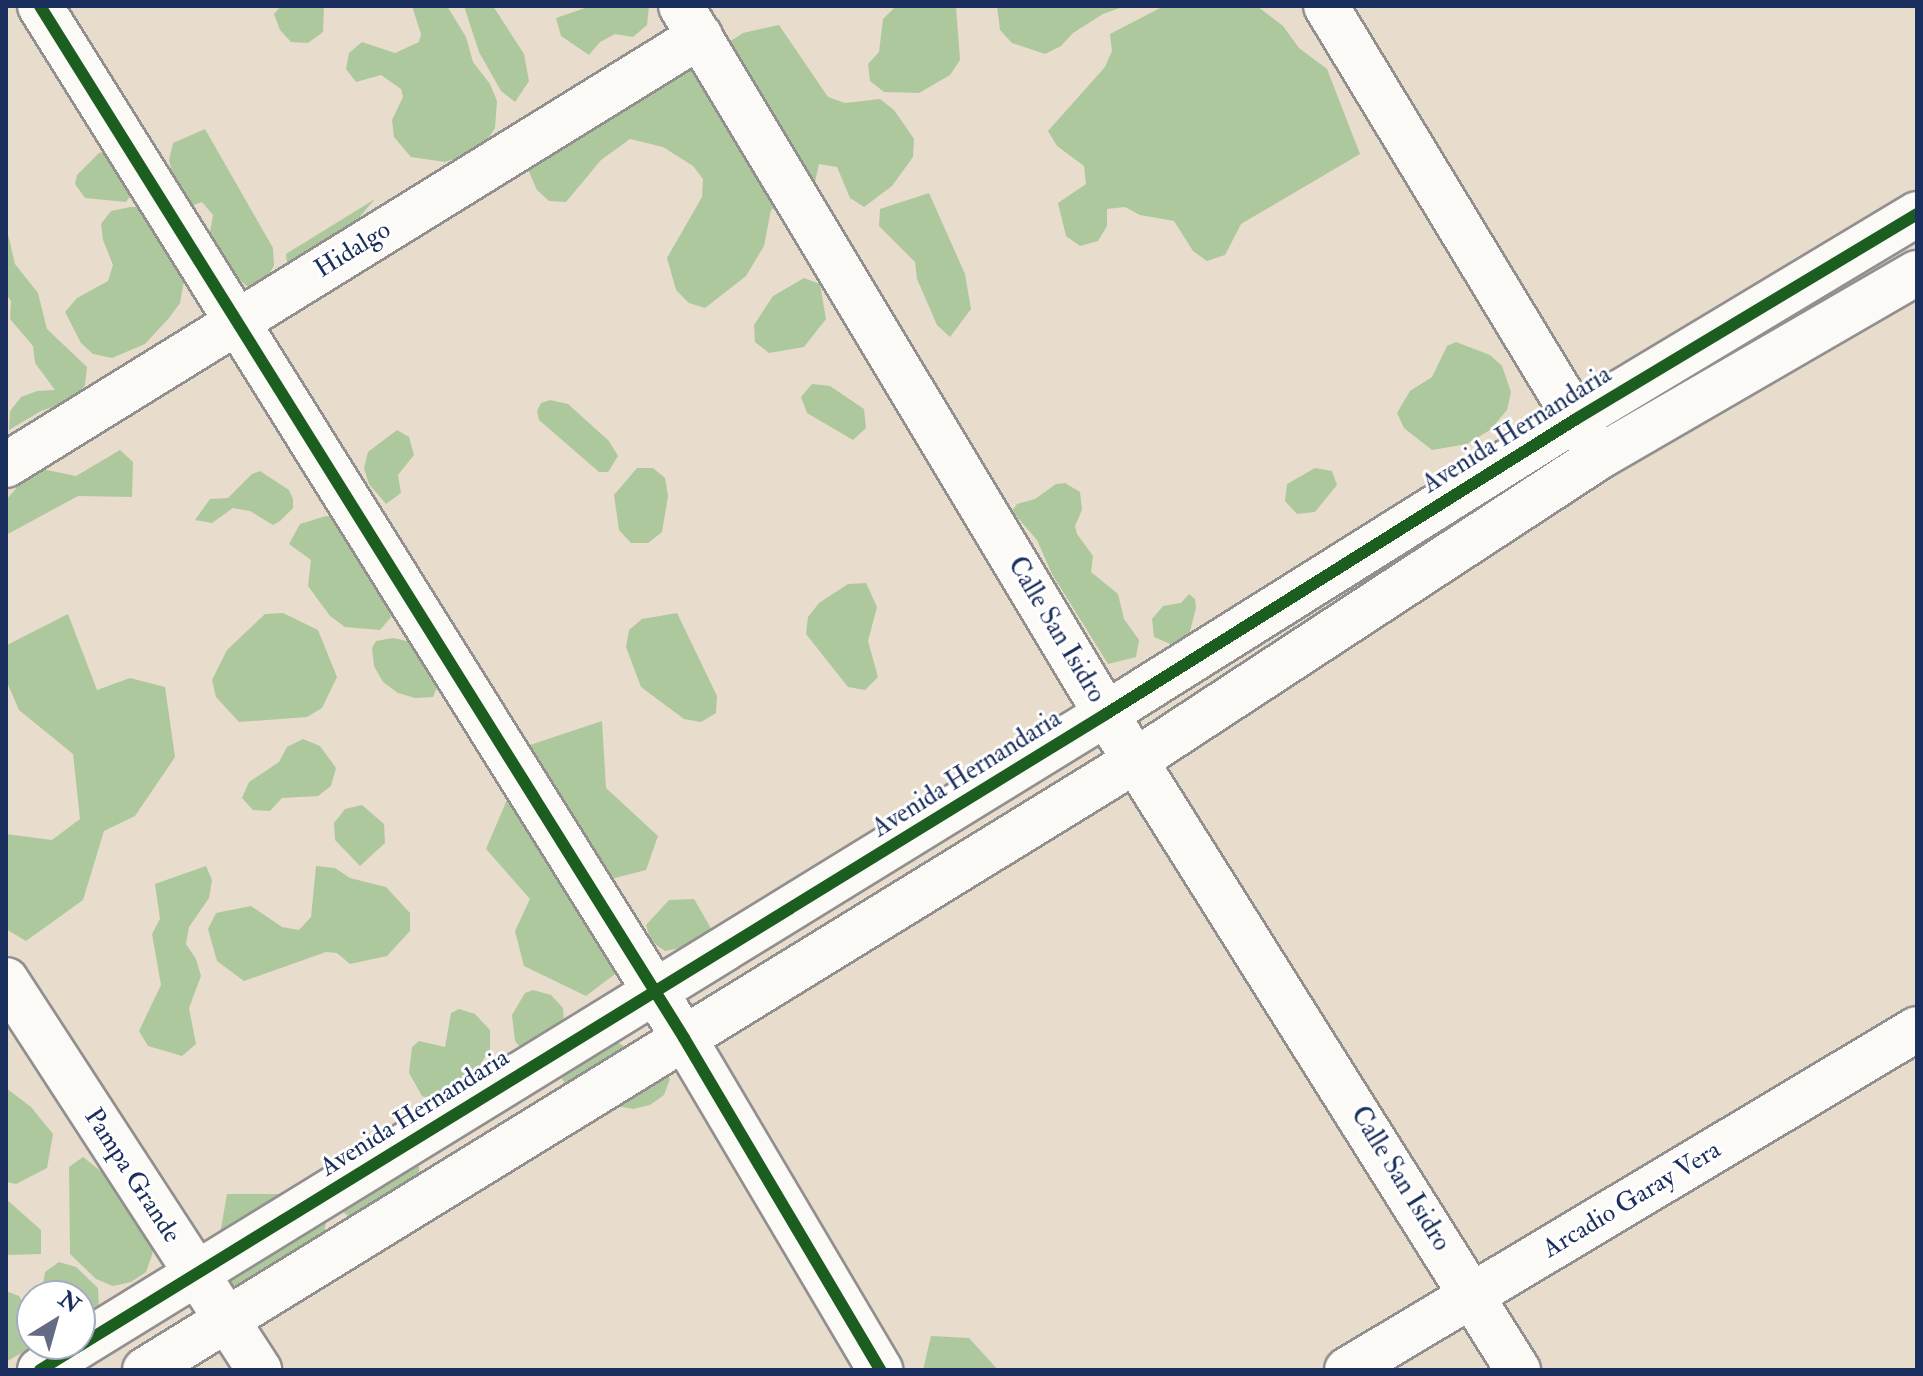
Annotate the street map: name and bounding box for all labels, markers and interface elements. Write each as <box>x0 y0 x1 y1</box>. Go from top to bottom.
street label: Hidalgo <box>309 215 397 285</box>
street label: Avenida Hernandaria <box>1417 359 1617 501</box>
street label: Calle San Isidro <box>1000 552 1112 708</box>
street label: Avenida Hernandaria <box>867 703 1067 845</box>
street label: Avenida Hernandaria <box>315 1042 515 1184</box>
street label: Calle San Isidro <box>1343 1101 1457 1257</box>
street label: Pampa Grande <box>77 1103 187 1249</box>
street label: Arcadio Garay Vera <box>1537 1135 1727 1265</box>
north arrow <box>16 1280 96 1360</box>
text: N <box>53 1285 86 1320</box>

